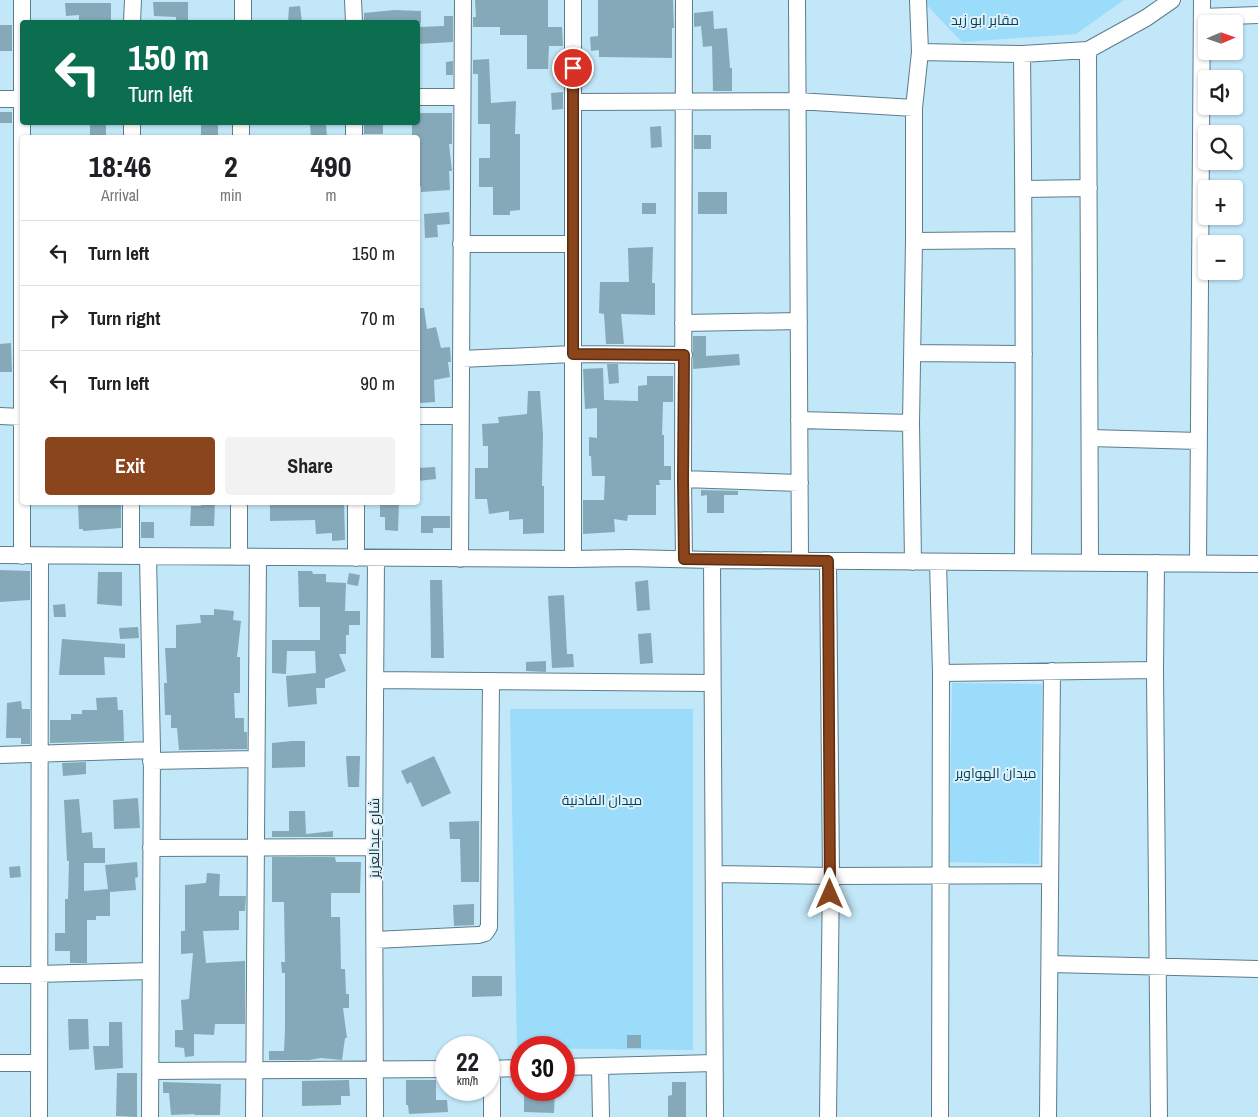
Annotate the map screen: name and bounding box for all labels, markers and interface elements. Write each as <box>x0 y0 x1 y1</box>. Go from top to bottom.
park label: مقابر ابو زيد <box>951 11 1019 29</box>
north arrow <box>1198 15 1242 60</box>
map controls <box>1198 15 1243 280</box>
text: 150 m <box>128 34 209 81</box>
icon: left <box>45 40 110 105</box>
pin <box>552 47 594 89</box>
icon: arrive <box>559 54 587 82</box>
button: sound <box>1198 70 1243 115</box>
text: Turn left <box>128 79 193 109</box>
button: search <box>1198 125 1243 170</box>
text: 18:46 <box>89 146 151 186</box>
text: 2 <box>224 146 238 186</box>
text: 490 <box>310 146 351 186</box>
button: + <box>1198 180 1243 225</box>
text: Arrival <box>101 184 139 206</box>
text: min <box>220 184 242 206</box>
text: m <box>325 184 336 206</box>
button: − <box>1198 235 1243 280</box>
icon: left <box>45 239 73 267</box>
text: Turn left <box>88 240 149 266</box>
text: 150 m <box>352 240 395 266</box>
icon: right <box>45 304 73 332</box>
text: Turn right <box>88 305 160 331</box>
text: 70 m <box>360 305 395 331</box>
icon: left <box>45 369 73 397</box>
text: Turn left <box>88 370 149 396</box>
text: 90 m <box>360 370 395 396</box>
button: Exit <box>45 437 215 495</box>
button: Share <box>225 437 395 495</box>
park label: ميدان الهواوير <box>954 764 1037 782</box>
park label: ميدان الفادنية <box>562 791 642 809</box>
street label: شارع عبدالعزيز <box>365 798 383 879</box>
position arrow <box>803 867 855 919</box>
speed limit sign: 30 <box>510 1036 575 1101</box>
text: 22 <box>456 1045 479 1079</box>
text: km/h <box>457 1073 478 1089</box>

